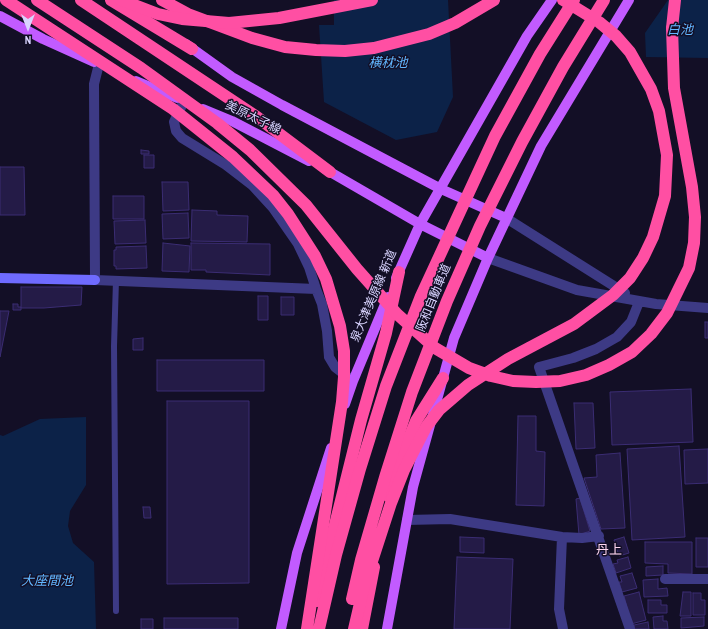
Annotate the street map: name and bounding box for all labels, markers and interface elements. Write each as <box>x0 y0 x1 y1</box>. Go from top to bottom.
north arrow <box>8 8 48 48</box>
water label: 白池 <box>667 23 693 39</box>
text: N <box>25 33 31 47</box>
water label: 横枕池 <box>369 56 407 72</box>
street label: 美原太子線 <box>223 98 283 138</box>
street label: 泉大津美原線 新道 <box>348 248 400 344</box>
street label: 阪和自動車道 <box>414 262 454 334</box>
district label: 丹上 <box>596 543 622 559</box>
water label: 大座間池 <box>21 574 73 590</box>

